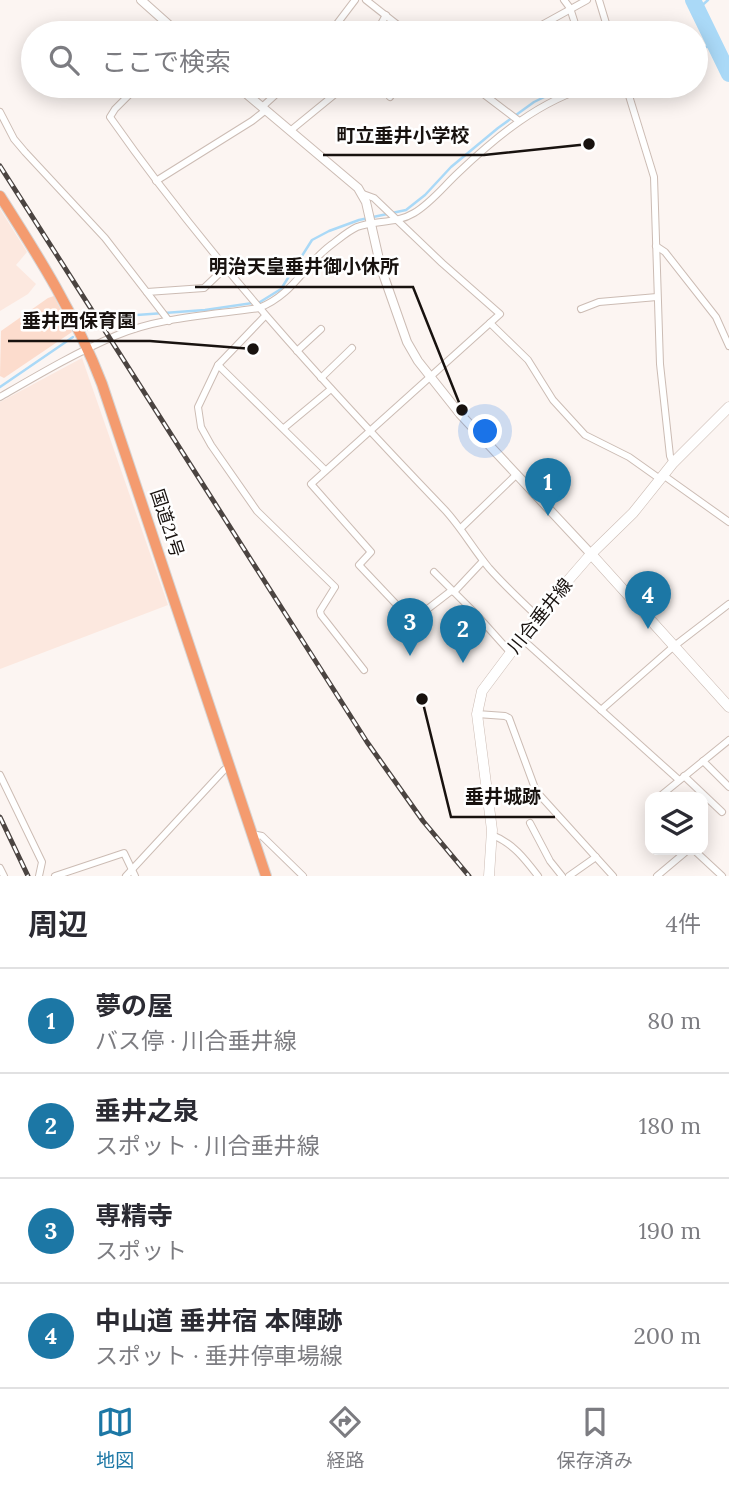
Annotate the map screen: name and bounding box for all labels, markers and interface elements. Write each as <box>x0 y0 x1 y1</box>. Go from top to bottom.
search box <box>21 21 708 98</box>
icon: search <box>45 41 83 79</box>
text: ここで検索 <box>101 45 231 78</box>
callout: 町立垂井小学校 <box>323 115 484 155</box>
text: 町立垂井小学校 <box>336 123 470 147</box>
callout: 明治天皇垂井御小休所 <box>195 247 413 287</box>
text: 明治天皇垂井御小休所 <box>209 254 399 278</box>
callout: 垂井西保育園 <box>8 301 150 341</box>
text: 垂井西保育園 <box>22 308 136 332</box>
your location <box>468 414 502 448</box>
pin: 1 <box>525 458 571 516</box>
street label: 国道21号 <box>146 486 189 560</box>
pin: 4 <box>625 571 671 629</box>
street label: 川合垂井線 <box>502 573 577 658</box>
pin: 3 <box>387 598 433 656</box>
pin: 2 <box>440 605 486 663</box>
callout: 垂井城跡 <box>451 777 555 817</box>
text: 垂井城跡 <box>465 784 541 808</box>
map controls <box>645 792 708 855</box>
button: layers <box>645 792 708 855</box>
text: 周辺 <box>28 905 88 943</box>
text: 4件 <box>666 909 701 938</box>
text: 夢の屋 <box>95 989 173 1022</box>
text: 1 <box>46 1006 56 1035</box>
text: 80 m <box>647 1006 701 1035</box>
text: バス停 · 川合垂井線 <box>95 1026 297 1055</box>
text: 垂井之泉 <box>95 1094 199 1127</box>
text: 2 <box>45 1111 57 1140</box>
text: 180 m <box>639 1111 701 1140</box>
text: スポット · 川合垂井線 <box>95 1131 320 1160</box>
text: 専精寺 <box>95 1199 173 1232</box>
text: 3 <box>45 1216 57 1245</box>
text: 190 m <box>638 1216 701 1245</box>
text: スポット <box>95 1236 187 1265</box>
text: 中山道 垂井宿 本陣跡 <box>95 1304 343 1337</box>
text: 4 <box>45 1321 57 1350</box>
text: 200 m <box>633 1321 701 1350</box>
text: スポット · 垂井停車場線 <box>95 1341 343 1370</box>
tab: 地図 <box>96 1403 134 1472</box>
tab: 経路 <box>326 1403 365 1472</box>
tab: 保存済み <box>557 1403 633 1472</box>

